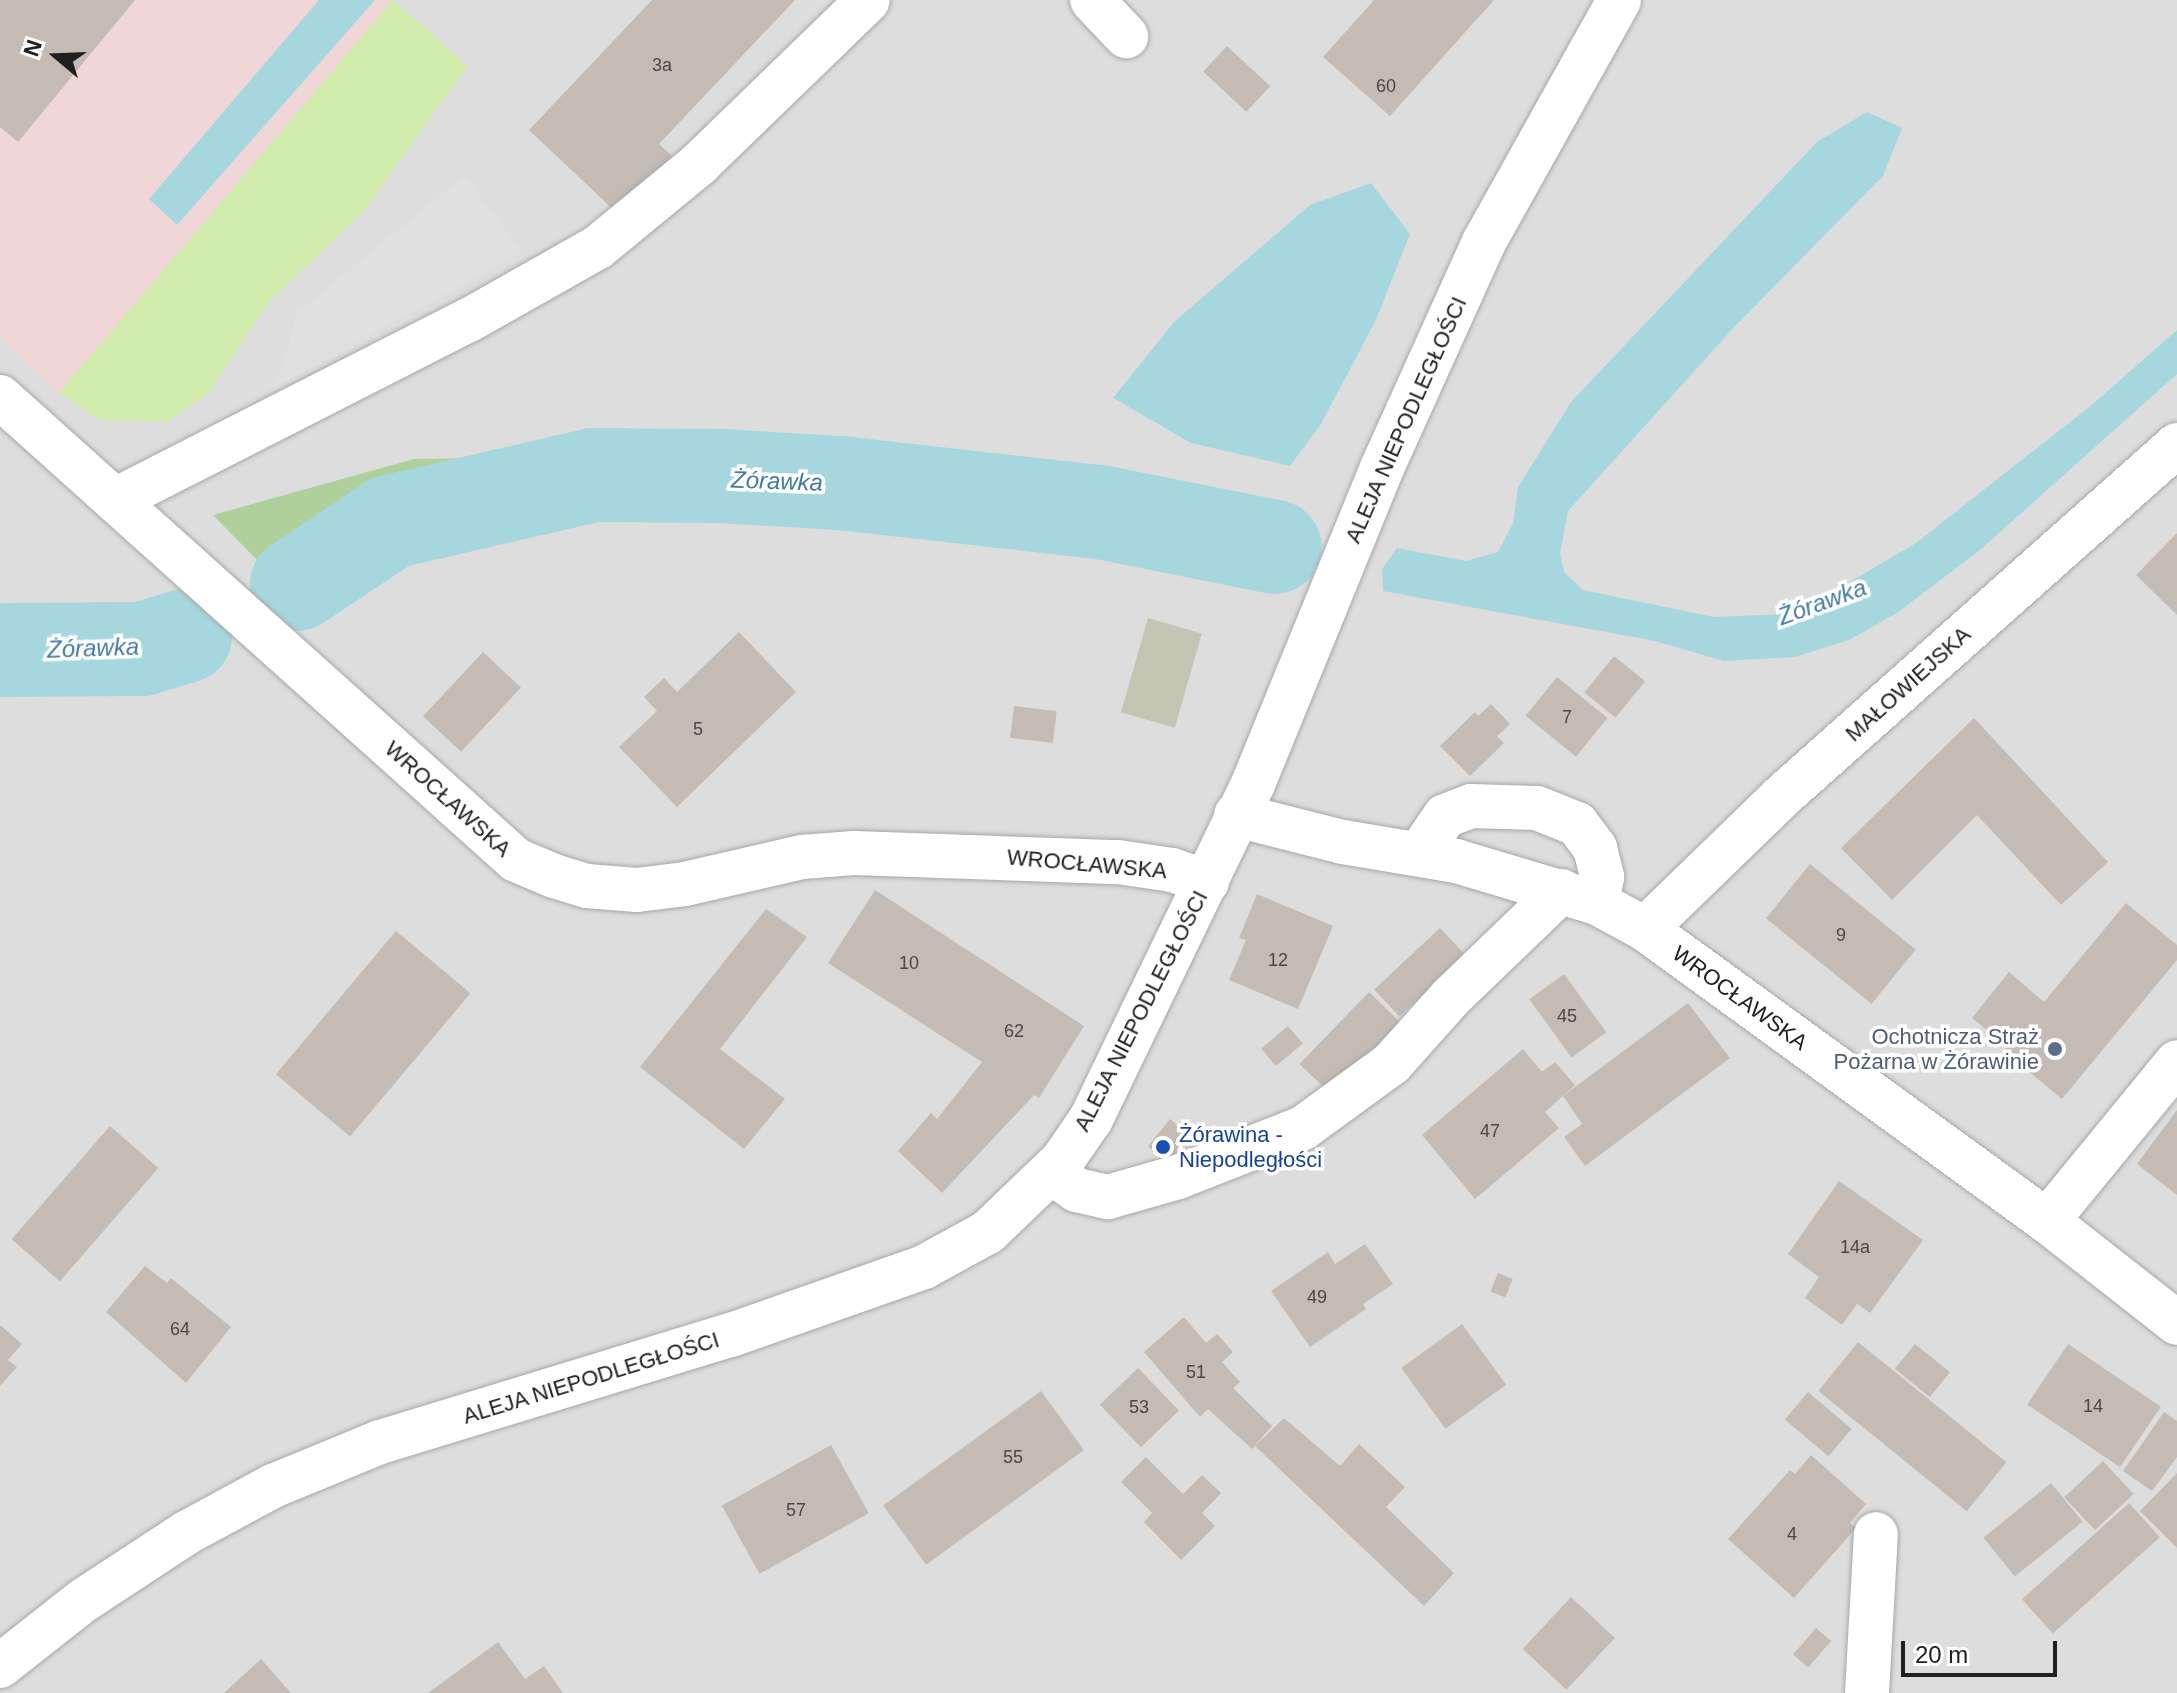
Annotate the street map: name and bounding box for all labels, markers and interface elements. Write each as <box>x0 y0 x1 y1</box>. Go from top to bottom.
north arrow <box>16 16 96 96</box>
text: N <box>18 36 47 60</box>
house number: 3a <box>652 54 672 76</box>
house number: 60 <box>1376 75 1396 97</box>
street label: ALEJA NIEPODLEGŁOŚCI <box>1339 292 1473 548</box>
water label: Żórawka <box>731 465 823 497</box>
water label: Żórawka <box>1774 573 1870 631</box>
street label: MAŁOWIEJSKA <box>1840 621 1976 747</box>
water label: Żórawka <box>47 632 139 664</box>
house number: 7 <box>1562 706 1572 728</box>
house number: 5 <box>693 718 703 740</box>
street label: WROCŁAWSKA <box>380 735 516 863</box>
street label: WROCŁAWSKA <box>1006 844 1168 884</box>
street label: ALEJA NIEPODLEGŁOŚCI <box>1068 886 1214 1136</box>
house number: 9 <box>1836 924 1846 946</box>
street label: WROCŁAWSKA <box>1667 940 1813 1056</box>
house number: 12 <box>1268 949 1288 971</box>
house number: 10 <box>899 952 919 974</box>
house number: 45 <box>1557 1005 1577 1027</box>
house number: 62 <box>1004 1020 1024 1042</box>
place label: Ochotnicza Straż Pożarna w Żórawinie <box>1834 1023 2039 1074</box>
marker: Ochotnicza Straż Pożarna w Żórawinie <box>2046 1040 2064 1058</box>
house number: 47 <box>1480 1120 1500 1142</box>
place label: Żórawina - Niepodległości <box>1179 1121 1322 1172</box>
marker: Żórawina - Niepodległości <box>1154 1138 1172 1156</box>
house number: 14a <box>1840 1236 1870 1258</box>
house number: 49 <box>1307 1286 1327 1308</box>
house number: 64 <box>170 1318 190 1340</box>
street label: ALEJA NIEPODLEGŁOŚCI <box>459 1326 723 1430</box>
house number: 51 <box>1186 1361 1206 1383</box>
house number: 14 <box>2083 1395 2103 1417</box>
house number: 53 <box>1129 1396 1149 1418</box>
house number: 55 <box>1003 1446 1023 1468</box>
house number: 57 <box>786 1499 806 1521</box>
house number: 4 <box>1787 1523 1797 1545</box>
scale bar <box>1905 1625 2061 1675</box>
text: 20 m <box>1915 1641 1968 1668</box>

